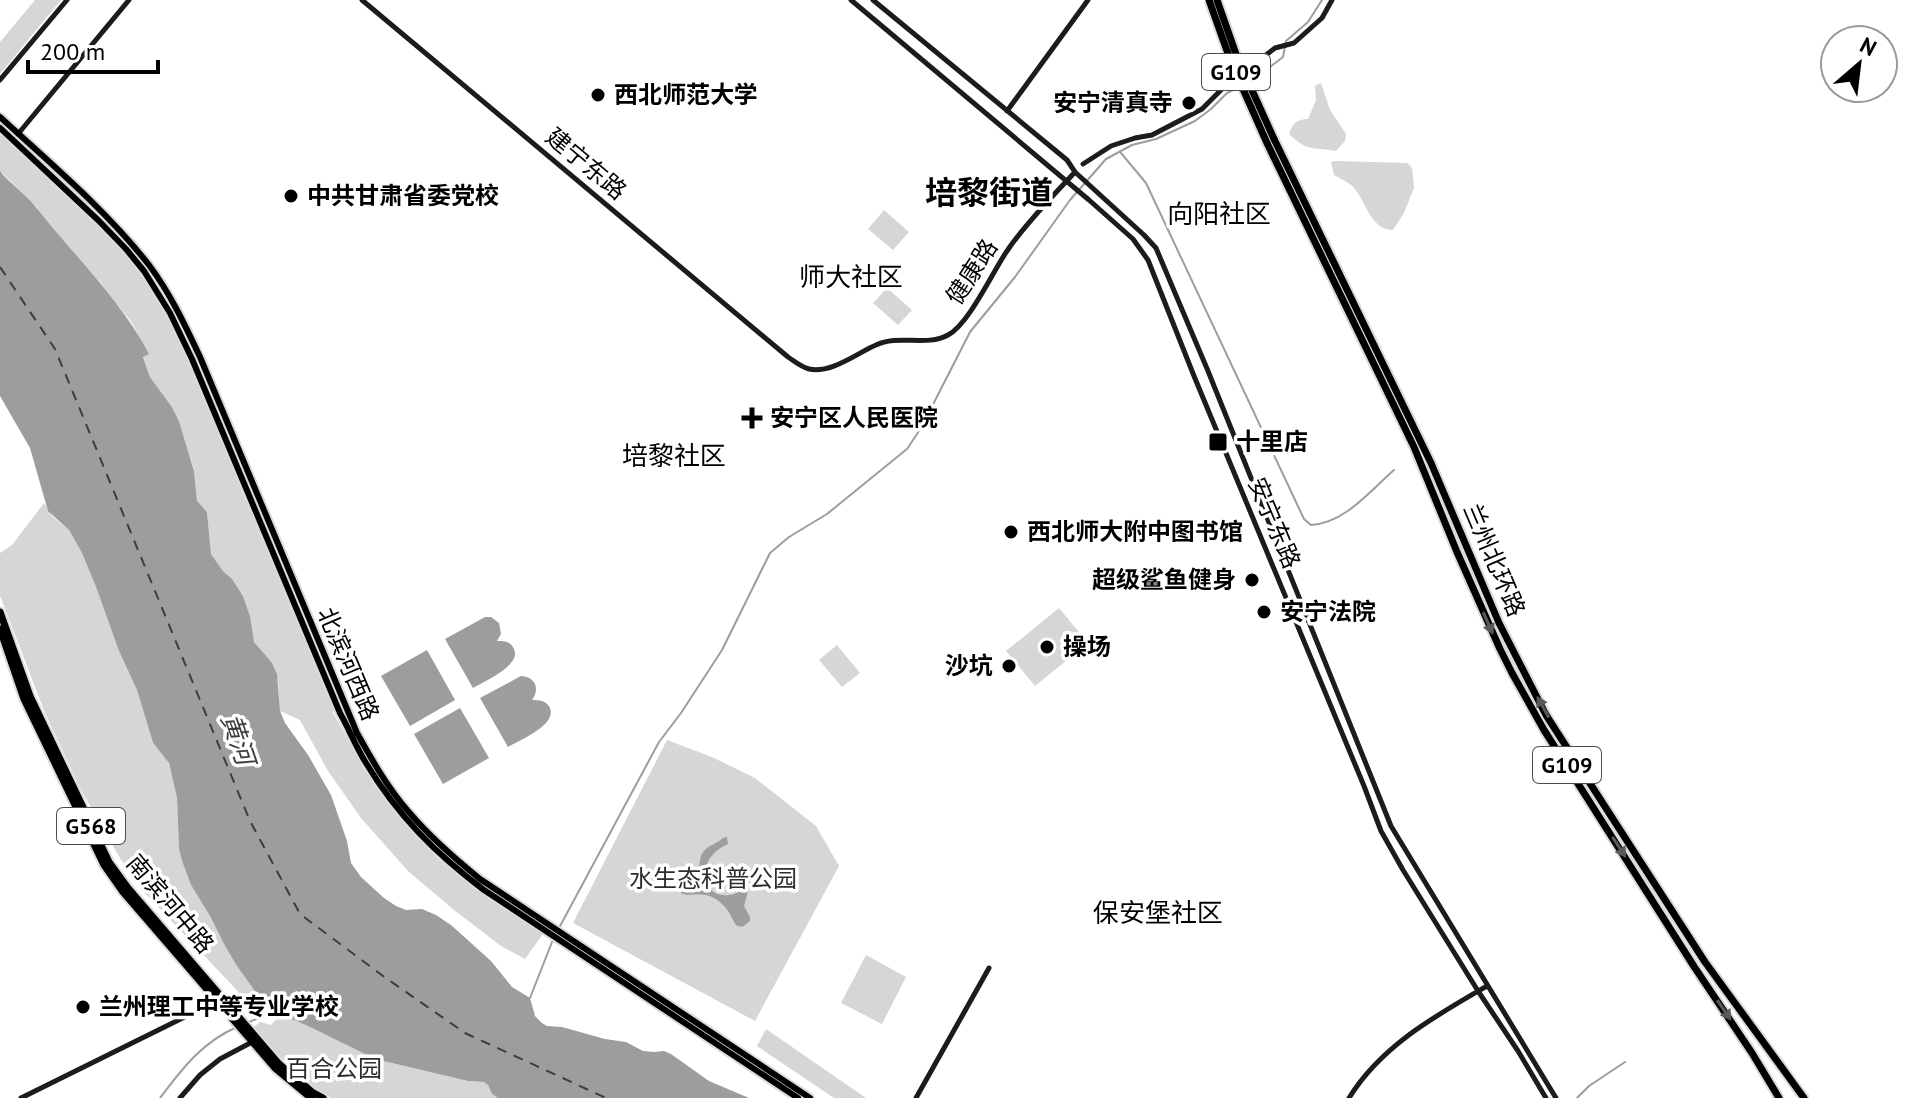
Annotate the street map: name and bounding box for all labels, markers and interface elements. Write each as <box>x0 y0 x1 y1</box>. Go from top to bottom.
scale bar <box>28 24 158 74</box>
north arrow <box>1819 24 1899 104</box>
text: N <box>1855 31 1881 62</box>
text: 200 m <box>40 36 105 67</box>
road number: G109 <box>1202 54 1270 90</box>
place label: 西北师范大学 <box>614 79 758 110</box>
marker: 西北师范大学 <box>589 86 607 104</box>
place label: 安宁清真寺 <box>1053 87 1173 118</box>
marker: 安宁清真寺 <box>1180 94 1198 112</box>
street label: 建宁东路 <box>540 121 633 206</box>
district label: 培黎街道 <box>925 171 1053 213</box>
place label: 中共甘肃省委党校 <box>307 180 499 211</box>
marker: 中共甘肃省委党校 <box>282 187 300 205</box>
district label: 向阳社区 <box>1167 197 1271 230</box>
street label: 健康路 <box>939 233 1004 310</box>
district label: 师大社区 <box>799 260 903 293</box>
place label: 安宁区人民医院 <box>770 402 938 433</box>
marker: 安宁区人民医院 <box>741 407 763 429</box>
place label: 十里店 <box>1236 426 1308 457</box>
marker: 十里店 <box>1207 431 1229 453</box>
district label: 培黎社区 <box>622 439 726 472</box>
street label: 安宁东路 <box>1241 473 1307 573</box>
street label: 兰州北环路 <box>1457 499 1532 621</box>
place label: 西北师大附中图书馆 <box>1027 516 1243 547</box>
marker: 西北师大附中图书馆 <box>1002 523 1020 541</box>
place label: 超级鲨鱼健身 <box>1092 564 1236 595</box>
marker: 超级鲨鱼健身 <box>1243 571 1261 589</box>
place label: 安宁法院 <box>1280 596 1376 627</box>
street label: 北滨河西路 <box>311 603 386 725</box>
marker: 安宁法院 <box>1255 603 1273 621</box>
one-way arrow <box>1481 611 1495 635</box>
place label: 操场 <box>1063 631 1111 662</box>
marker: 操场 <box>1038 638 1056 656</box>
place label: 沙坑 <box>945 650 993 681</box>
marker: 沙坑 <box>1000 657 1018 675</box>
one-way arrow <box>1536 696 1550 718</box>
water label: 黄河 <box>214 709 264 774</box>
road number: G109 <box>1533 747 1601 783</box>
road number: G568 <box>57 808 125 844</box>
one-way arrow <box>1612 836 1626 858</box>
street label: 南滨河中路 <box>120 848 221 960</box>
park label: 水生态科普公园 <box>629 863 797 894</box>
district label: 保安堡社区 <box>1093 896 1223 929</box>
place label: 兰州理工中等专业学校 <box>99 991 339 1022</box>
marker: 兰州理工中等专业学校 <box>74 998 92 1016</box>
one-way arrow <box>1716 1000 1731 1021</box>
park label: 百合公园 <box>286 1053 382 1084</box>

